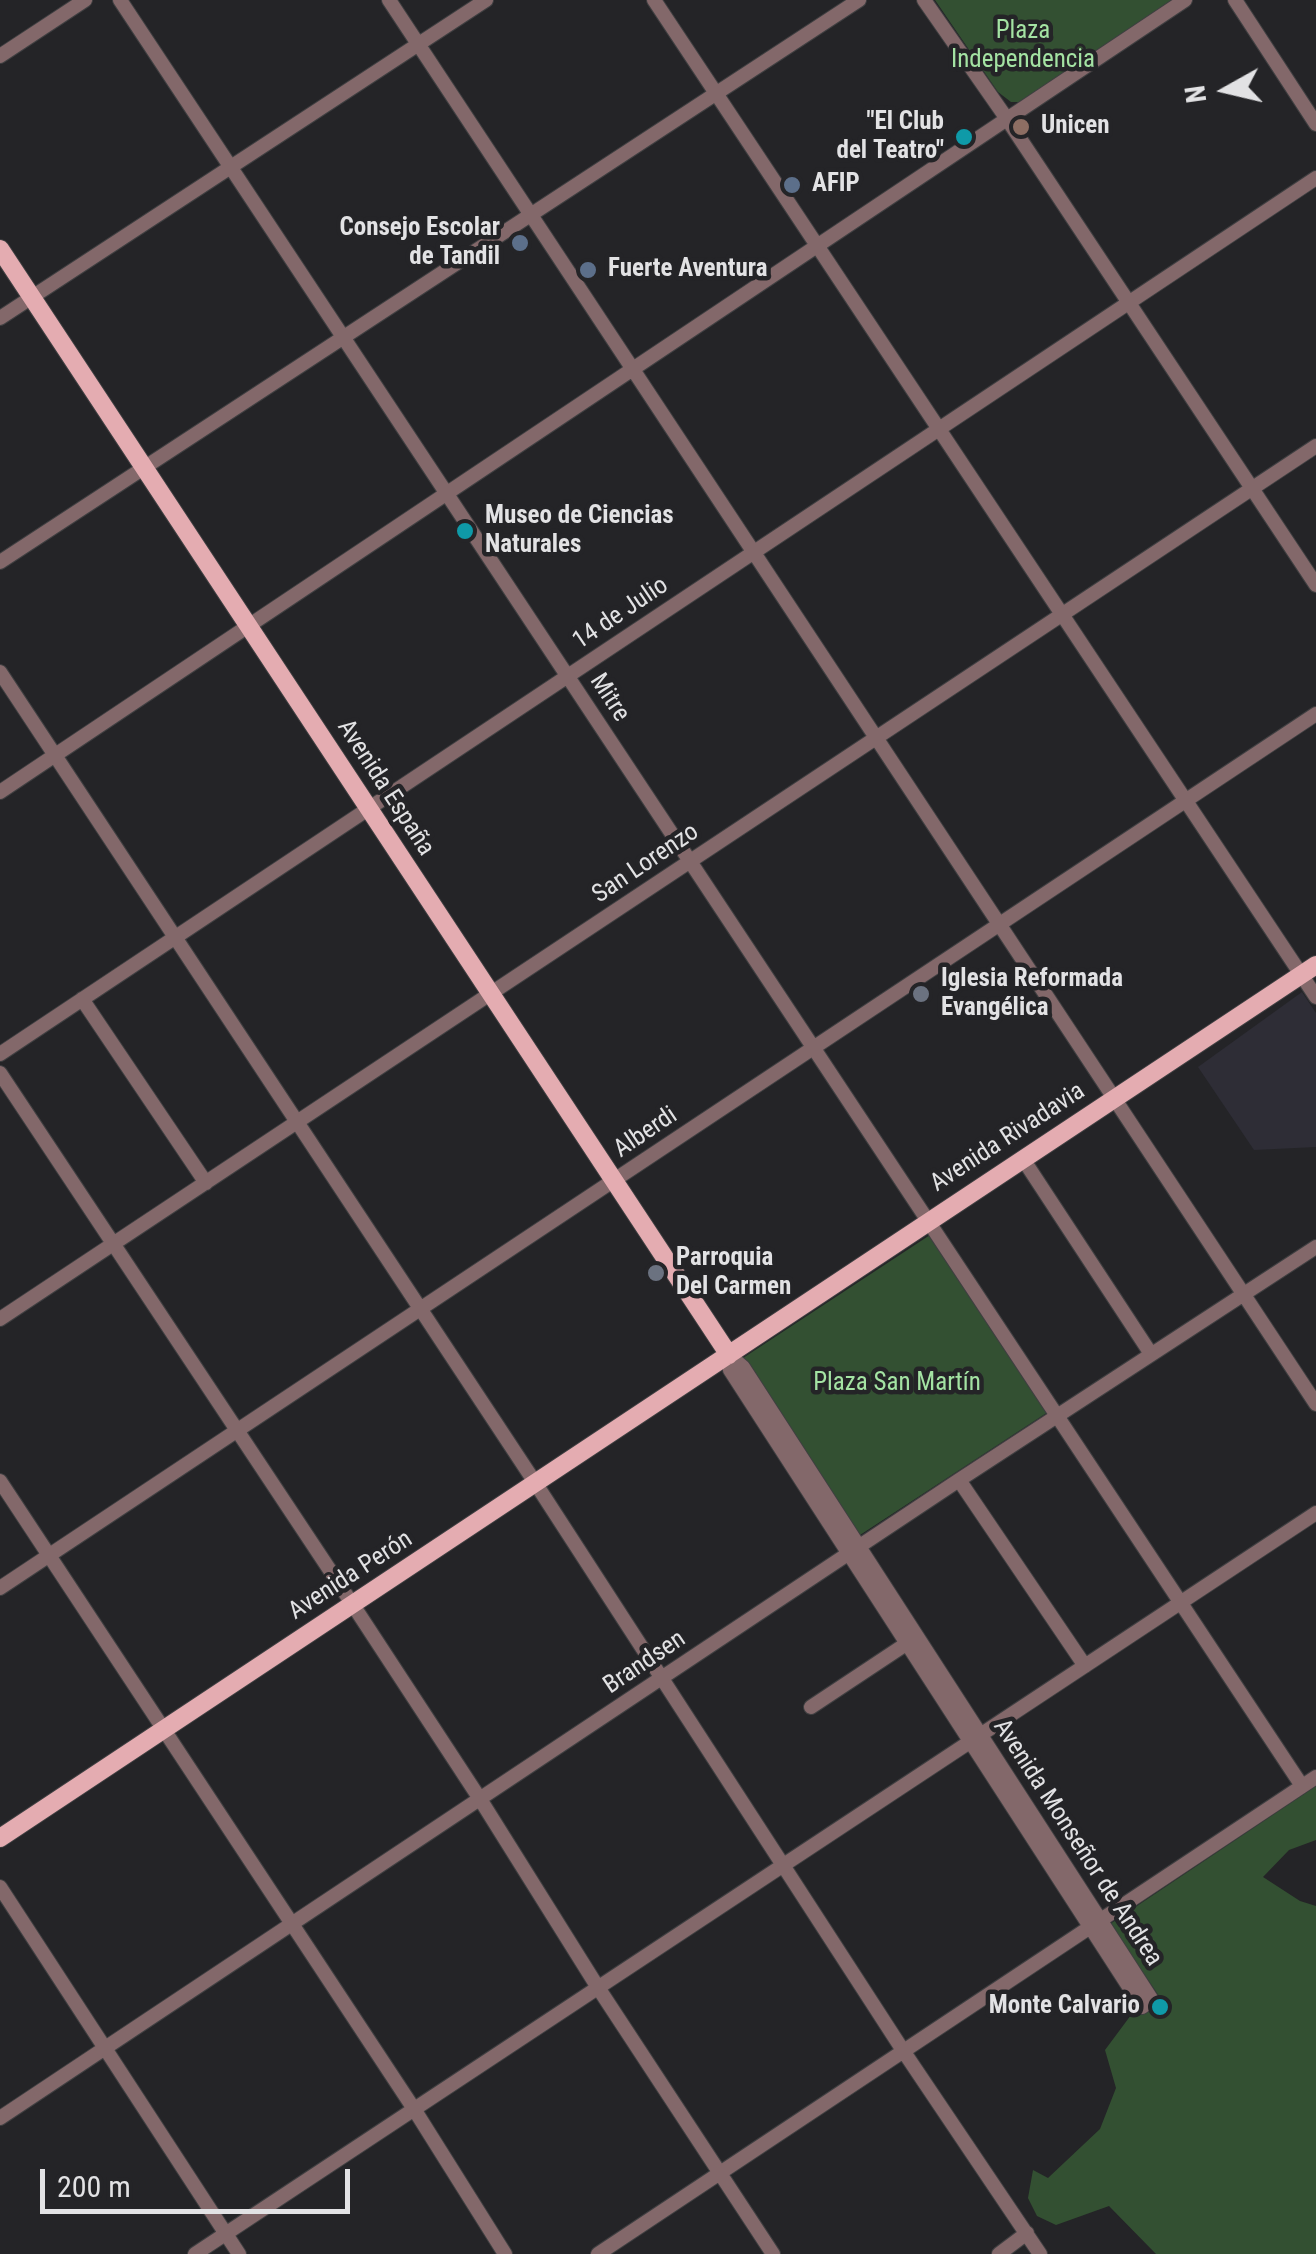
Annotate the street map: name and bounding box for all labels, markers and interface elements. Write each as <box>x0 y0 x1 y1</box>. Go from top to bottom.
park label: Plaza Independencia <box>951 17 1095 76</box>
north arrow <box>1176 40 1276 140</box>
text: N <box>1178 83 1213 105</box>
place label: "El Club del Teatro" <box>836 108 944 167</box>
place label: Unicen <box>1041 112 1110 142</box>
marker: Unicen <box>1010 116 1032 138</box>
marker: "El Club del Teatro" <box>953 126 975 148</box>
place label: AFIP <box>812 170 860 200</box>
marker: AFIP <box>781 174 803 196</box>
place label: Consejo Escolar de Tandil <box>339 214 500 273</box>
marker: Consejo Escolar de Tandil <box>509 232 531 254</box>
place label: Fuerte Aventura <box>608 255 767 285</box>
marker: Fuerte Aventura <box>577 259 599 281</box>
place label: Museo de Ciencias Naturales <box>485 502 674 561</box>
marker: Museo de Ciencias Naturales <box>454 520 476 542</box>
street label: 14 de Julio <box>568 571 674 657</box>
street label: Mitre <box>582 668 636 728</box>
street label: Avenida España <box>330 714 440 862</box>
street label: San Lorenzo <box>587 818 705 910</box>
place label: Iglesia Reformada Evangélica <box>941 965 1123 1024</box>
marker: Iglesia Reformada Evangélica <box>910 983 932 1005</box>
street label: Avenida Rivadavia <box>925 1077 1091 1199</box>
street label: Alberdi <box>609 1101 683 1165</box>
place label: Parroquia Del Carmen <box>676 1244 791 1303</box>
marker: Parroquia Del Carmen <box>645 1262 667 1284</box>
park label: Plaza San Martín <box>813 1369 981 1399</box>
street label: Avenida Perón <box>284 1525 418 1627</box>
street label: Brandsen <box>598 1625 692 1701</box>
street label: Avenida Monseñor de Andrea <box>986 1714 1168 1972</box>
place label: Monte Calvario <box>989 1992 1140 2022</box>
marker: Monte Calvario <box>1149 1996 1171 2018</box>
scale bar <box>45 2149 355 2211</box>
text: 200 m <box>57 2169 131 2204</box>

